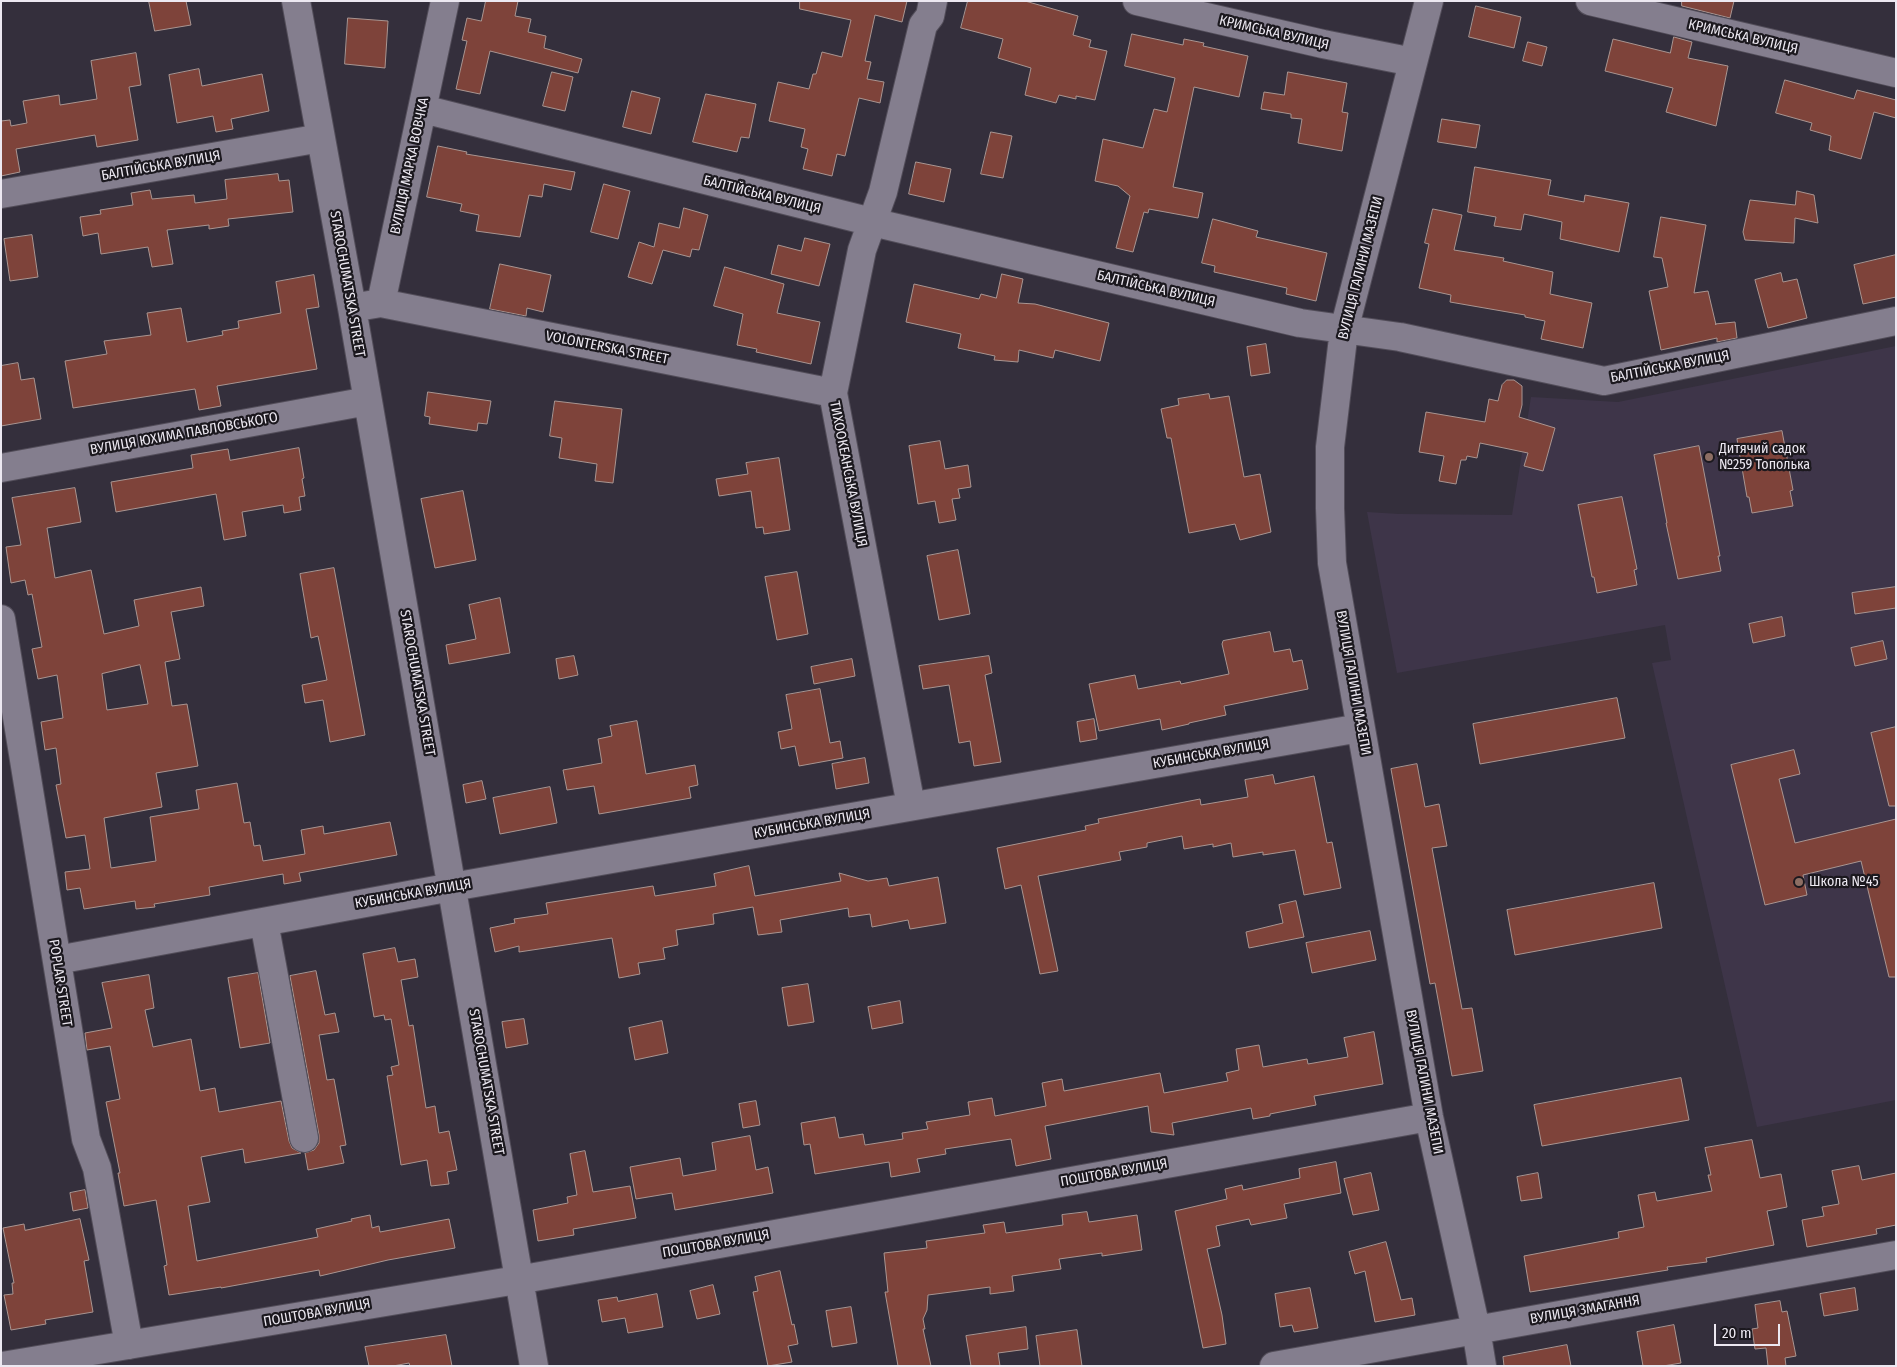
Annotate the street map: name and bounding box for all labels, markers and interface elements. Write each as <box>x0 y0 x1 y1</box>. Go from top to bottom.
street label: КРИМСЬКА ВУЛИЦЯ <box>1217 12 1331 54</box>
street label: КРИМСЬКА ВУЛИЦЯ <box>1686 16 1800 58</box>
street label: ВУЛИЦЯ МАРКА ВОВЧКА <box>387 96 433 236</box>
street label: БАЛТІЙСЬКА ВУЛИЦЯ <box>100 147 222 185</box>
street label: БАЛТІЙСЬКА ВУЛИЦЯ <box>701 172 823 218</box>
street label: ВУЛИЦЯ ГАЛИНИ МАЗЕПИ <box>1335 195 1387 341</box>
street label: STAROCHUMATSKA STREET <box>326 210 368 358</box>
street label: БАЛТІЙСЬКА ВУЛИЦЯ <box>1095 267 1217 311</box>
street label: VOLONTERSKA STREET <box>544 328 670 368</box>
street label: БАЛТІЙСЬКА ВУЛИЦЯ <box>1609 347 1731 387</box>
street label: ТИХООКЕАНСЬКА ВУЛИЦЯ <box>826 400 870 548</box>
street label: ВУЛИЦЯ ЮХИМА ПАВЛОВСЬКОГО <box>89 409 279 459</box>
place label: Дитячий садок №259 Тополька <box>1719 441 1810 474</box>
marker: Дитячий садок №259 Тополька <box>1703 451 1715 463</box>
street label: STAROCHUMATSKA STREET <box>396 609 438 757</box>
street label: ВУЛИЦЯ ГАЛИНИ МАЗЕПИ <box>1332 609 1374 757</box>
street label: КУБИНСЬКА ВУЛИЦЯ <box>1152 735 1270 773</box>
street label: КУБИНСЬКА ВУЛИЦЯ <box>753 805 871 843</box>
place label: Школа №45 <box>1809 874 1879 890</box>
street label: КУБИНСЬКА ВУЛИЦЯ <box>354 875 472 913</box>
marker: Школа №45 <box>1793 876 1805 888</box>
street label: POPLAR STREET <box>45 938 75 1028</box>
street label: STAROCHUMATSKA STREET <box>465 1008 507 1156</box>
street label: ВУЛИЦЯ ГАЛИНИ МАЗЕПИ <box>1402 1008 1446 1156</box>
street label: ПОШТОВА ВУЛИЦЯ <box>1059 1155 1169 1191</box>
street label: ПОШТОВА ВУЛИЦЯ <box>661 1226 771 1262</box>
street label: ВУЛИЦЯ ЗМАГАННЯ <box>1529 1292 1641 1328</box>
street label: ПОШТОВА ВУЛИЦЯ <box>262 1295 372 1331</box>
scale bar <box>1717 1314 1783 1346</box>
text: 20 m <box>1722 1324 1752 1342</box>

